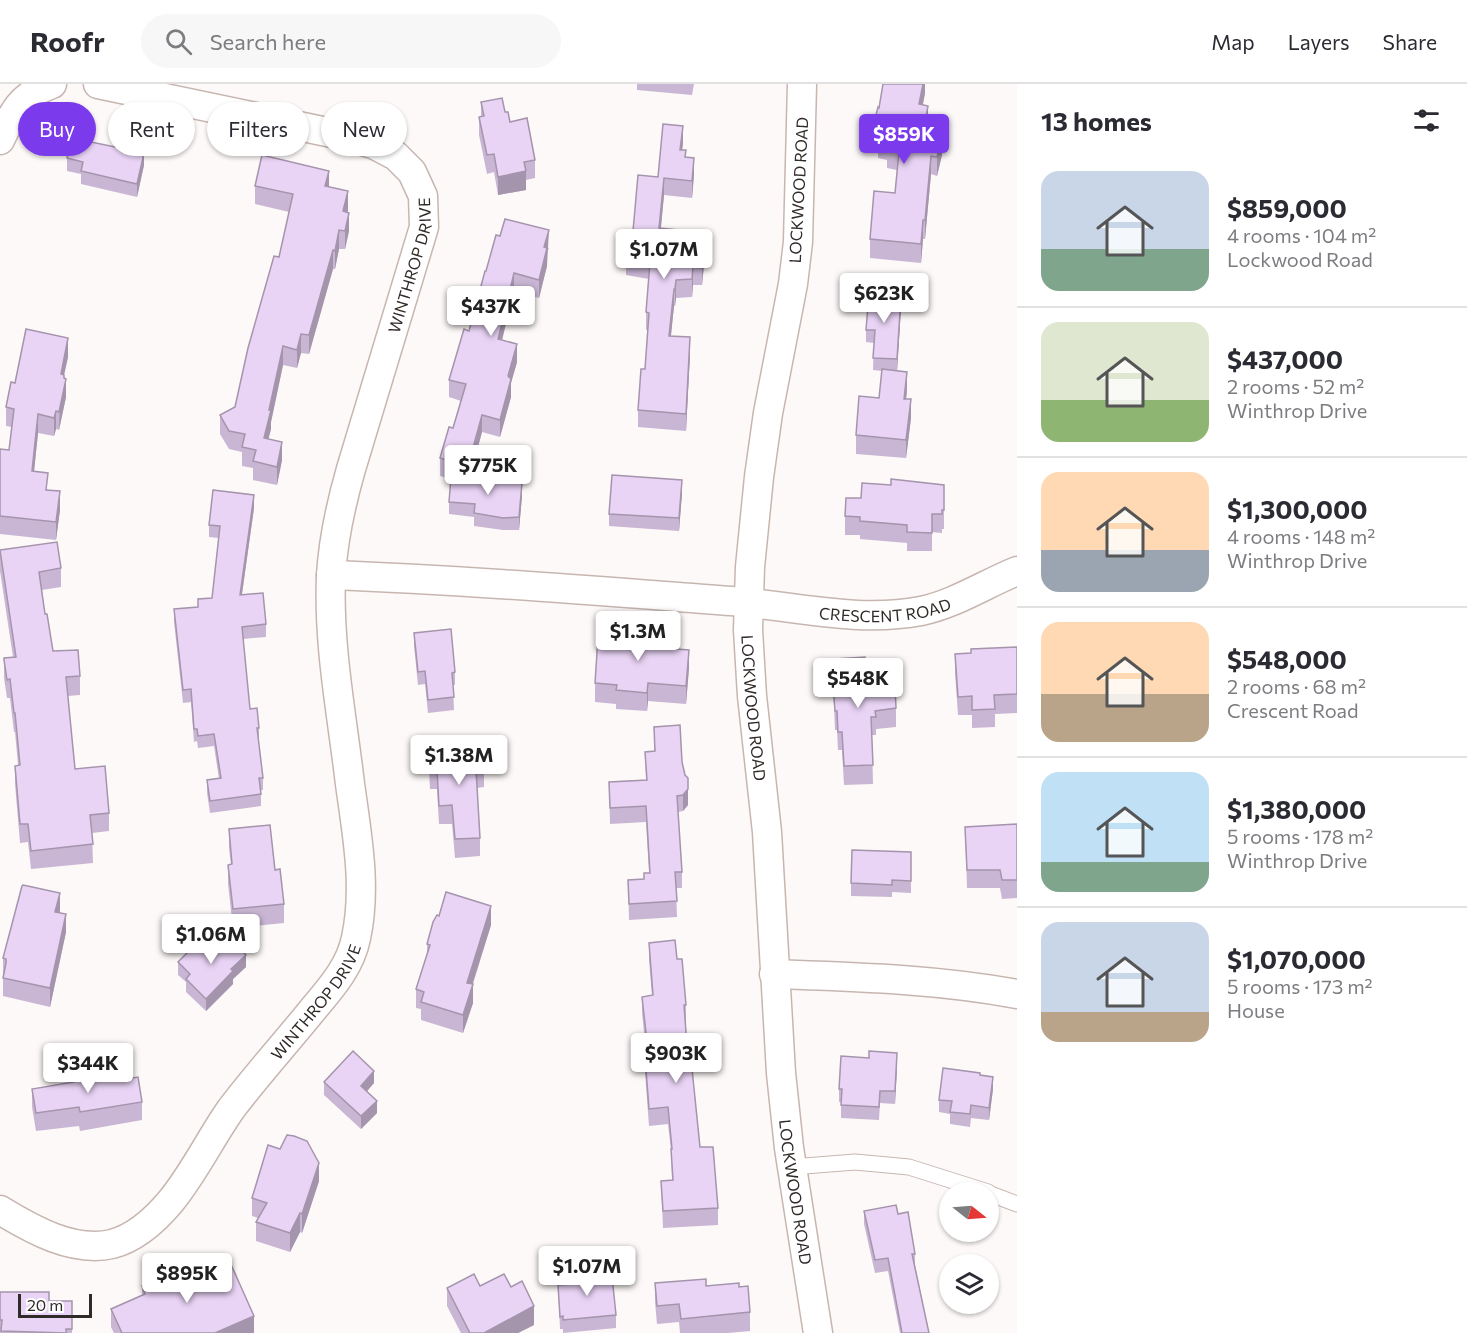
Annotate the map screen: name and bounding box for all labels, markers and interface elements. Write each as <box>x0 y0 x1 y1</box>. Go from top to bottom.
search box <box>141 14 561 68</box>
text: Roofr <box>30 24 105 58</box>
icon: search <box>162 25 195 58</box>
text: Search here <box>210 28 326 55</box>
text: Map <box>1211 29 1255 54</box>
text: Layers <box>1288 29 1350 54</box>
text: Share <box>1383 29 1437 54</box>
chip: Buy <box>18 102 96 156</box>
chip: Rent <box>108 102 195 156</box>
chip: Filters <box>207 102 309 156</box>
chip: New <box>321 102 407 156</box>
icon: filters <box>1410 104 1443 137</box>
text: 13 homes <box>1041 105 1152 136</box>
pin: $859K <box>862 114 946 165</box>
street label: LOCKWOOD ROAD <box>785 116 811 264</box>
text: $859K <box>873 121 935 145</box>
text: $859,000 <box>1227 192 1347 223</box>
icon: home <box>1089 195 1161 267</box>
street label: WINTHROP DRIVE <box>383 197 434 335</box>
text: 4 rooms · 104 m² <box>1227 223 1376 247</box>
pin: $1.07M <box>615 229 713 280</box>
text: $1.07M <box>630 236 698 260</box>
text: Lockwood Road <box>1227 247 1373 271</box>
pin: $623K <box>842 273 926 324</box>
text: $623K <box>854 280 914 304</box>
pin: $437K <box>449 286 533 337</box>
text: $437K <box>461 293 521 317</box>
text: $437,000 <box>1227 343 1343 374</box>
icon: home <box>1089 346 1161 418</box>
text: 2 rooms · 52 m² <box>1227 374 1364 398</box>
text: Winthrop Drive <box>1227 398 1367 422</box>
pin: $775K <box>446 445 530 496</box>
text: $775K <box>459 452 517 476</box>
text: $1,300,000 <box>1227 493 1368 524</box>
icon: home <box>1089 496 1161 568</box>
text: 4 rooms · 148 m² <box>1227 524 1375 548</box>
text: Winthrop Drive <box>1227 548 1367 572</box>
street label: CRESCENT ROAD <box>818 593 953 625</box>
pin: $1.3M <box>596 611 680 662</box>
text: $1.3M <box>610 618 666 642</box>
street label: LOCKWOOD ROAD <box>739 634 771 782</box>
text: $548,000 <box>1227 643 1347 674</box>
icon: home <box>1089 646 1161 718</box>
pin: $548K <box>816 658 900 709</box>
text: $548K <box>827 665 889 689</box>
text: 2 rooms · 68 m² <box>1227 674 1366 698</box>
text: Crescent Road <box>1227 698 1359 722</box>
pin: $1.38M <box>410 735 508 786</box>
text: $1.38M <box>424 742 494 766</box>
text: $1,380,000 <box>1227 793 1366 824</box>
icon: home <box>1089 796 1161 868</box>
text: 5 rooms · 178 m² <box>1227 824 1373 848</box>
text: Winthrop Drive <box>1227 848 1367 872</box>
pin: $1.06M <box>162 914 260 965</box>
text: $1.06M <box>176 921 246 945</box>
street label: WINTHROP DRIVE <box>266 941 364 1063</box>
text: $1,070,000 <box>1227 943 1366 974</box>
icon: home <box>1089 946 1161 1018</box>
text: 5 rooms · 173 m² <box>1227 974 1373 998</box>
text: House <box>1227 998 1285 1022</box>
pin: $903K <box>634 1033 718 1084</box>
text: $903K <box>645 1040 707 1064</box>
pin: $344K <box>46 1043 130 1094</box>
text: $344K <box>57 1050 119 1074</box>
street label: LOCKWOOD ROAD <box>776 1118 817 1266</box>
north arrow <box>939 1182 999 1242</box>
map controls <box>939 1182 999 1314</box>
pin: $1.07M <box>538 1246 636 1297</box>
pin: $895K <box>145 1253 229 1304</box>
text: $1.07M <box>553 1253 621 1277</box>
button: layers <box>939 1254 999 1314</box>
text: $895K <box>156 1260 218 1284</box>
scale bar <box>18 1291 92 1318</box>
text: 20 m <box>27 1295 63 1314</box>

